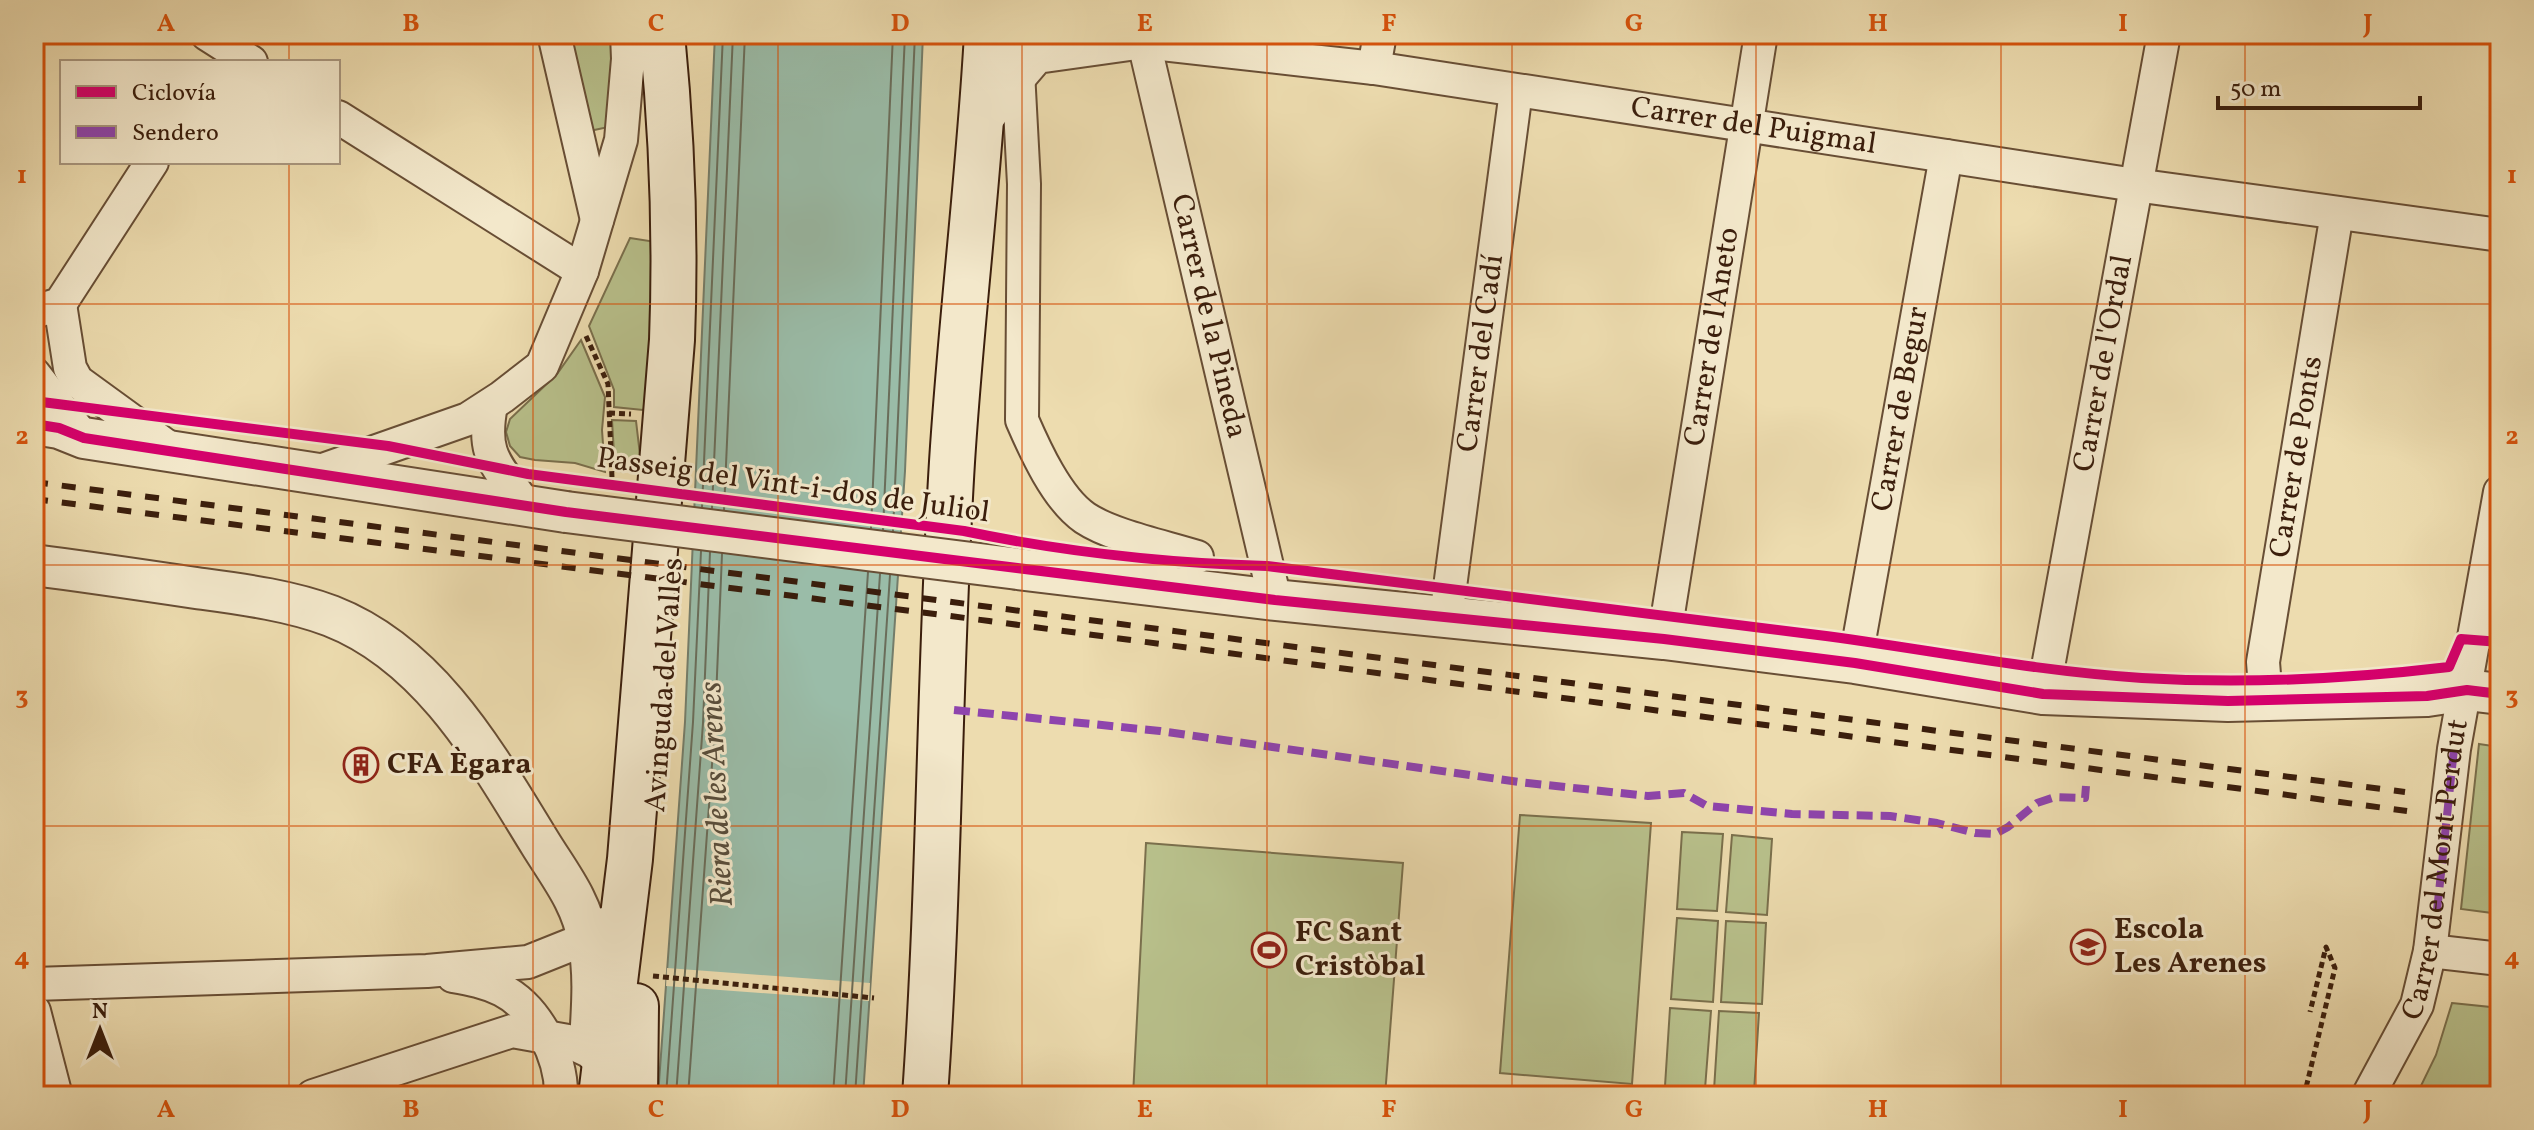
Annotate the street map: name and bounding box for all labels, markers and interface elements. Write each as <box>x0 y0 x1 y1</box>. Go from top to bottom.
text: A <box>157 6 176 42</box>
text: B <box>402 6 420 42</box>
text: C <box>648 6 664 42</box>
text: D <box>890 6 910 42</box>
text: E <box>1137 6 1153 42</box>
text: F <box>1381 6 1397 42</box>
text: G <box>1625 6 1643 42</box>
text: H <box>1868 6 1888 42</box>
text: I <box>2118 6 2128 42</box>
text: J <box>2362 6 2373 42</box>
legend <box>60 60 340 164</box>
scale bar <box>2218 60 2420 110</box>
text: 50 m <box>2230 73 2282 107</box>
text: Ciclovía <box>132 77 217 111</box>
street label: Carrer del Puigmal <box>1628 87 1879 166</box>
text: Sendero <box>132 117 219 151</box>
text: 1 <box>17 158 27 194</box>
text: 1 <box>2507 158 2517 194</box>
street label: Carrer de la Pineda <box>1159 190 1257 443</box>
street label: Carrer de l'Aneto <box>1674 224 1751 449</box>
street label: Carrer del Cadí <box>1447 252 1515 455</box>
street label: Carrer de l'Ordal <box>2063 252 2144 475</box>
street label: Carrer de Begur <box>1862 303 1940 515</box>
street label: Carrer de Ponts <box>2260 353 2334 561</box>
text: 2 <box>15 419 29 455</box>
text: 2 <box>2505 419 2519 455</box>
street label: Passeig del Vint-i-dos de Juliol <box>594 438 992 534</box>
street label: Avinguda del Vallès <box>635 556 695 814</box>
text: 3 <box>15 679 29 715</box>
text: 3 <box>2505 679 2519 715</box>
water label: Riera de les Arenes <box>690 680 746 908</box>
street label: Carrer del Mont Perdut <box>2391 716 2480 1029</box>
place label: CFA Ègara <box>387 744 532 786</box>
building icon: CFA Ègara <box>342 746 380 784</box>
place label: Escola Les Arenes <box>2114 909 2267 985</box>
place label: FC Sant Cristòbal <box>1295 912 1425 988</box>
school or university icon: Escola Les Arenes <box>2069 928 2107 966</box>
sports icon: FC Sant Cristòbal <box>1250 931 1288 969</box>
text: 4 <box>14 940 30 976</box>
text: 4 <box>2504 940 2520 976</box>
north arrow <box>60 990 140 1070</box>
text: N <box>92 997 108 1028</box>
text: A <box>157 1092 176 1128</box>
text: B <box>402 1092 420 1128</box>
text: C <box>648 1092 664 1128</box>
text: D <box>890 1092 910 1128</box>
text: E <box>1137 1092 1153 1128</box>
text: F <box>1381 1092 1397 1128</box>
text: G <box>1625 1092 1643 1128</box>
text: H <box>1868 1092 1888 1128</box>
text: I <box>2118 1092 2128 1128</box>
text: J <box>2362 1092 2373 1128</box>

